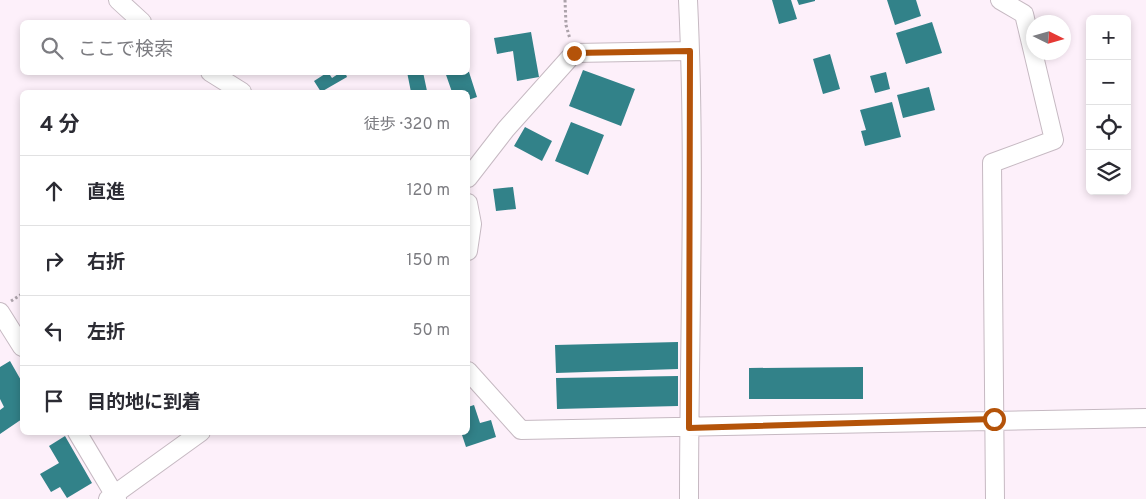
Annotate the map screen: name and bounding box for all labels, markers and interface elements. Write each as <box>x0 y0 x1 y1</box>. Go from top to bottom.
north arrow <box>1026 15 1071 60</box>
map controls <box>1086 15 1131 195</box>
button: + <box>1086 15 1131 60</box>
search box <box>20 20 470 75</box>
icon: search <box>38 34 66 62</box>
text: ここで検索 <box>78 38 173 62</box>
route end <box>563 42 586 65</box>
button: − <box>1086 60 1131 105</box>
button: locate <box>1086 105 1131 150</box>
text: 4 分 <box>40 112 80 139</box>
text: 徒歩 · 320 m <box>364 115 450 135</box>
button: layers <box>1086 150 1131 195</box>
icon: ahead <box>40 177 68 205</box>
text: 直進 <box>87 181 125 205</box>
text: 120 m <box>407 181 450 201</box>
icon: right <box>40 247 68 275</box>
text: 右折 <box>87 251 125 275</box>
text: 150 m <box>407 251 450 271</box>
icon: left <box>40 317 68 345</box>
text: 左折 <box>87 321 125 345</box>
text: 50 m <box>413 321 450 341</box>
icon: arrive <box>40 387 68 415</box>
text: 目的地に到着 <box>87 391 201 415</box>
route start <box>983 408 1006 431</box>

